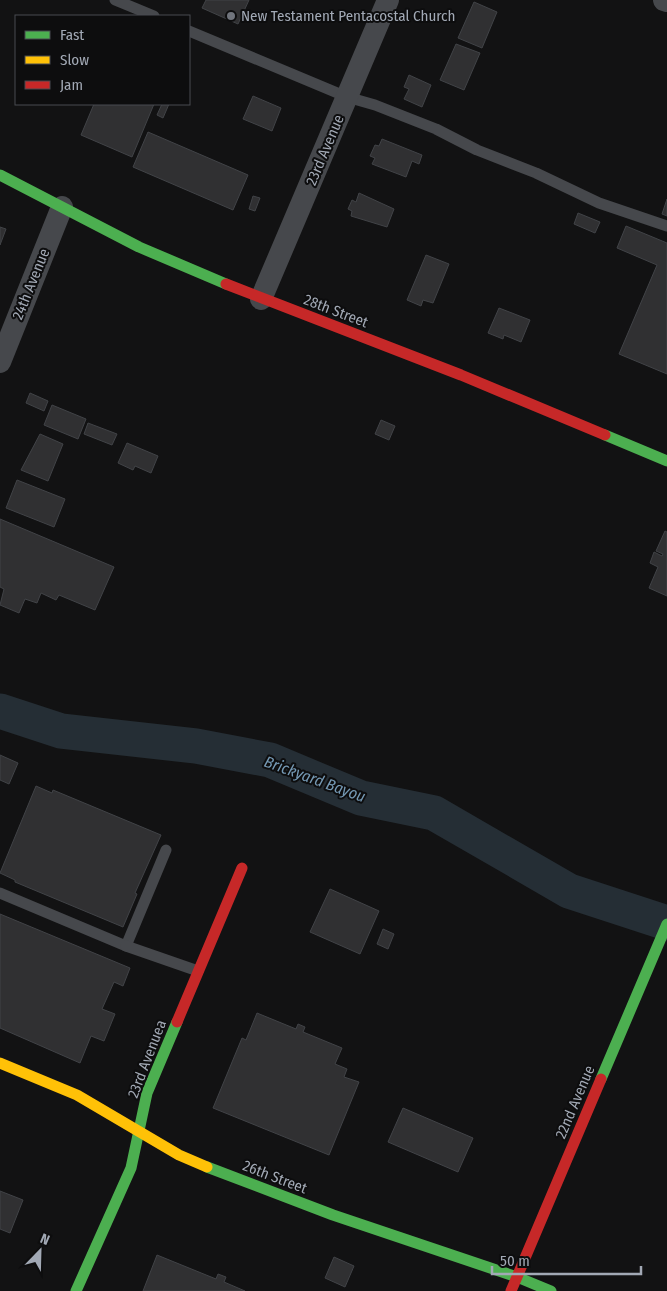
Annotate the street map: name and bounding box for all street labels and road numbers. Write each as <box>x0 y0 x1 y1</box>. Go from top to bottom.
street label: 23rd Avenue <box>302 112 348 188</box>
street label: 24th Avenue <box>9 246 53 322</box>
street label: 28th Street <box>301 291 371 332</box>
street label: 23rd Avenuea <box>124 1017 170 1101</box>
street label: 22nd Avenue <box>552 1063 598 1141</box>
street label: 26th Street <box>240 1157 310 1197</box>

